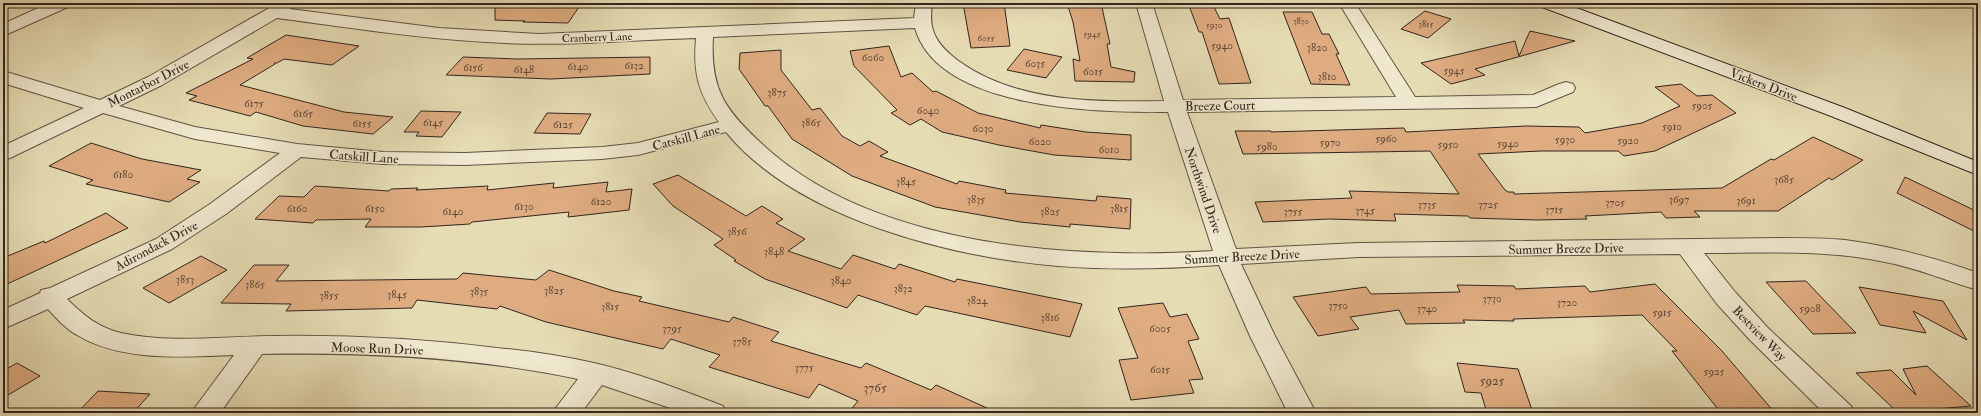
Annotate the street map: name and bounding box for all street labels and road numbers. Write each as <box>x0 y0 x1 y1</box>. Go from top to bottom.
street label: Cranberry Lane <box>562 30 633 46</box>
street label: Montarbor Drive <box>105 56 193 111</box>
street label: Vickers Drive <box>1728 65 1800 105</box>
street label: Breeze Court <box>1185 97 1255 115</box>
street label: Catskill Lane <box>651 121 722 155</box>
street label: Northwind Drive <box>1181 145 1226 236</box>
street label: Catskill Lane <box>329 147 400 167</box>
street label: Adirondack Drive <box>111 217 201 275</box>
street label: Summer Breeze Drive <box>1508 240 1624 258</box>
street label: Summer Breeze Drive <box>1184 246 1301 268</box>
street label: Bestview Way <box>1728 303 1790 366</box>
street label: Moose Run Drive <box>330 339 424 359</box>

